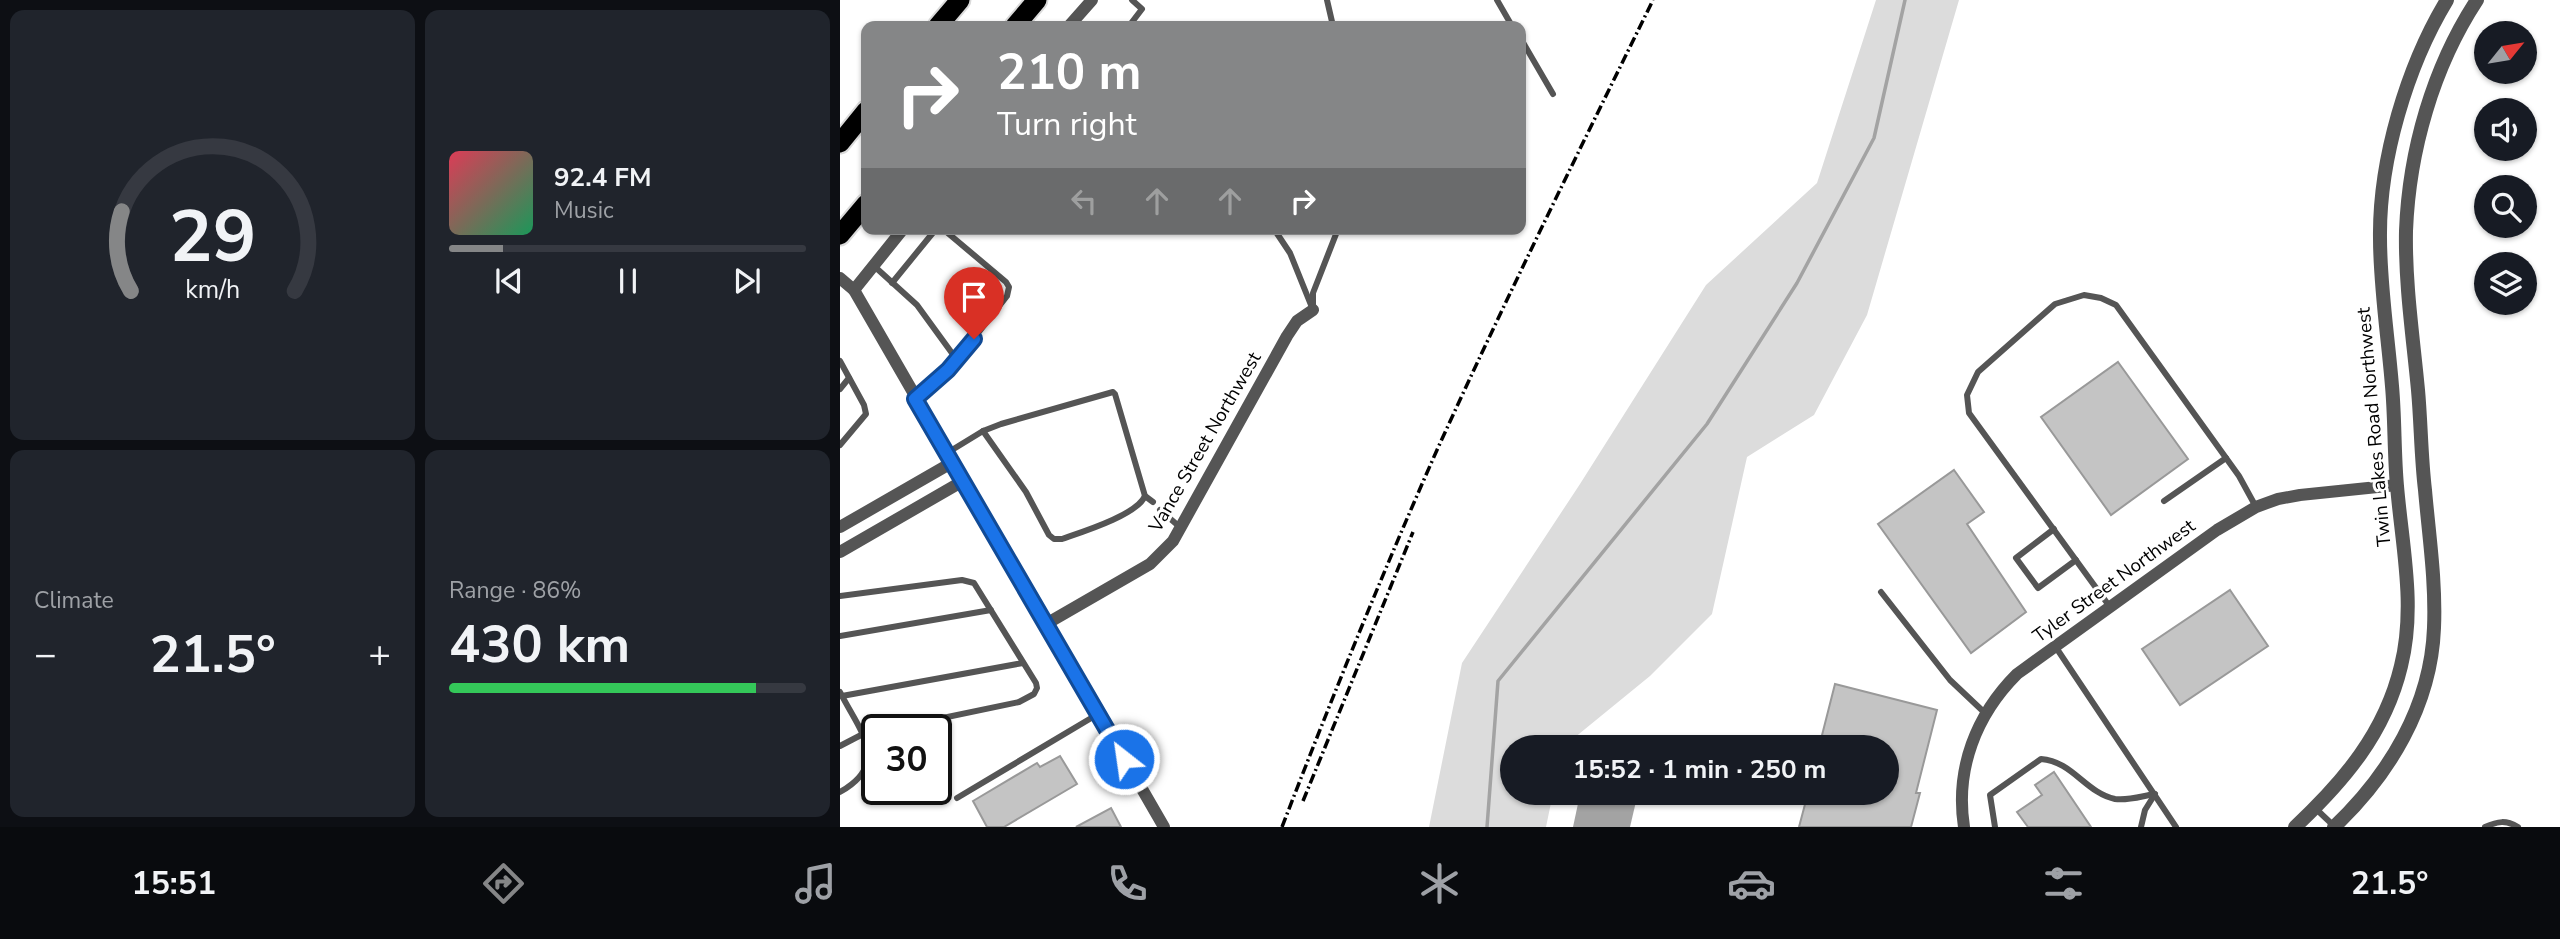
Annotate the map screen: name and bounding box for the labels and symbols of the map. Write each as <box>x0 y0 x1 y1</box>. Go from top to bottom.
north arrow <box>2474 21 2538 84</box>
pin <box>944 267 1004 339</box>
street label: Twin Lakes Road Northwest <box>2351 306 2397 548</box>
street label: Vance Street Northwest <box>1142 347 1267 538</box>
street label: Tyler Street Northwest <box>2028 513 2201 649</box>
speed limit sign: 30 <box>861 714 952 805</box>
position arrow <box>1087 722 1161 796</box>

